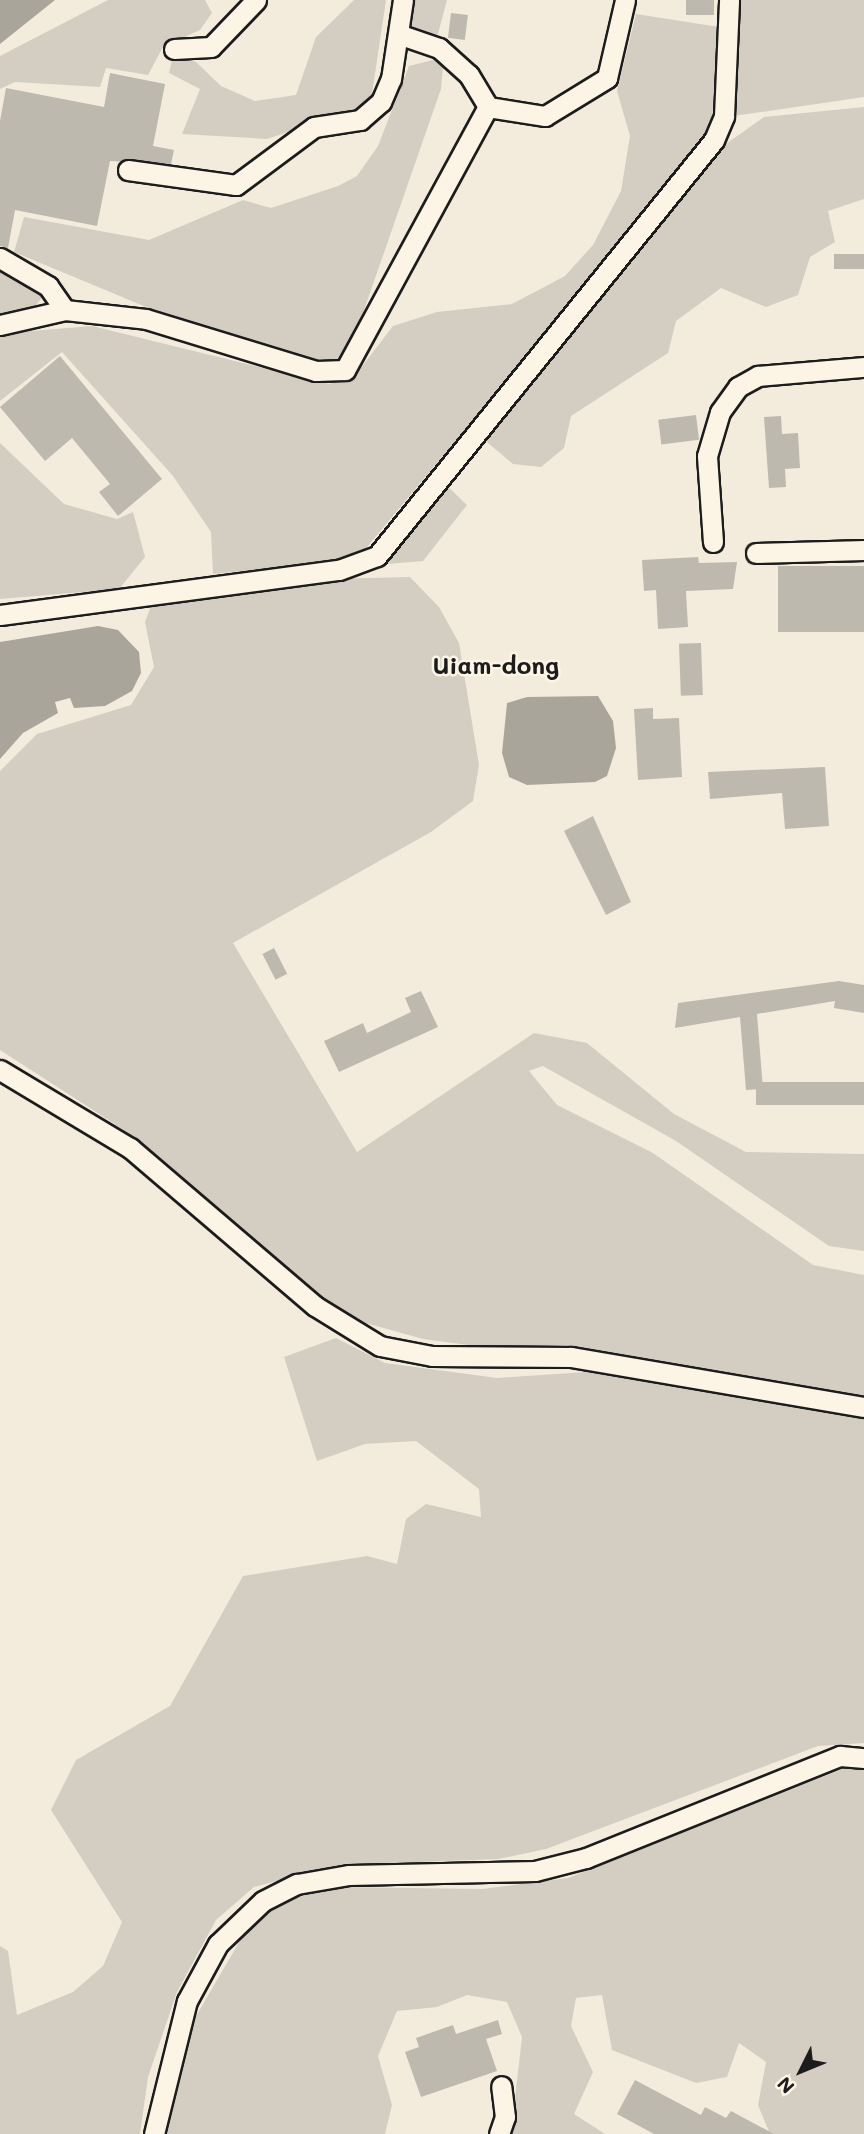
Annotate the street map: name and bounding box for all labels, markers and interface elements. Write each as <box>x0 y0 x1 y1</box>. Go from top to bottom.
district label: Uiam-dong <box>433 651 559 679</box>
north arrow <box>766 2036 836 2106</box>
text: N <box>771 2072 799 2099</box>

